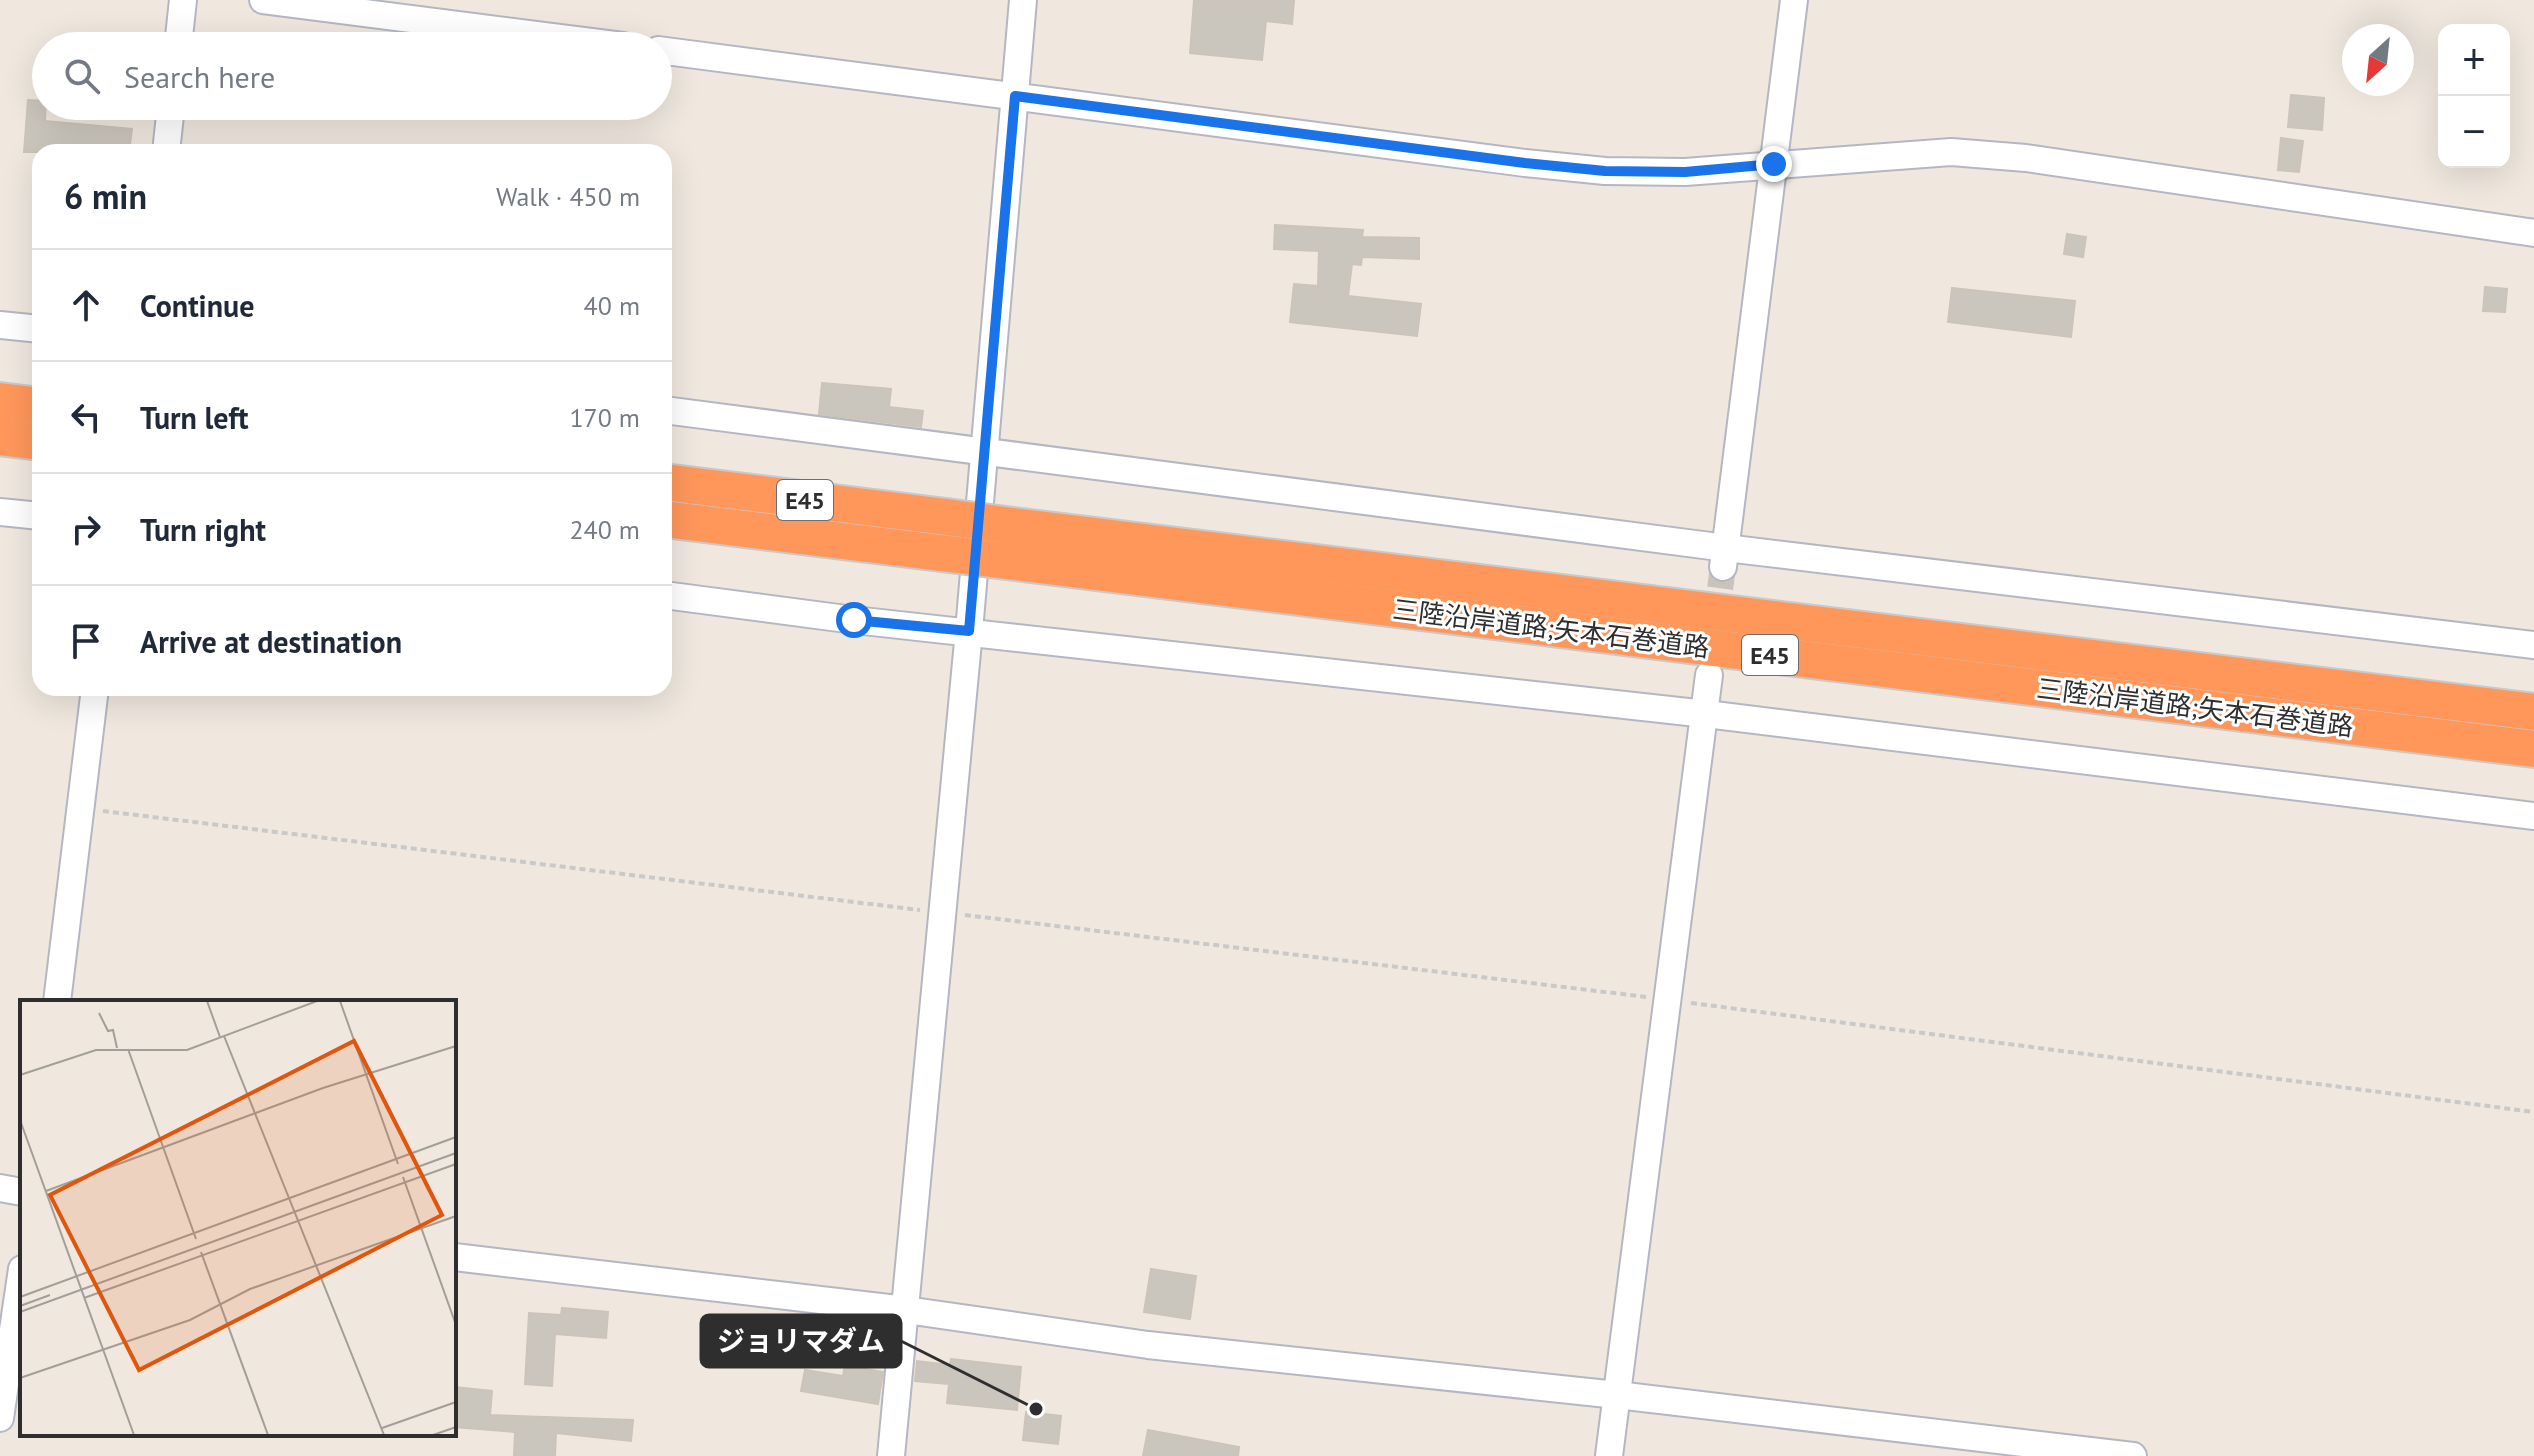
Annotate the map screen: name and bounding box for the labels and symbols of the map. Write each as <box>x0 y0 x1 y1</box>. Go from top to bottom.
north arrow <box>2342 24 2414 96</box>
route end <box>1756 146 1792 182</box>
road number: E45 <box>777 480 833 520</box>
street label: 三陸沿岸道路;矢本石巻道路 <box>1391 592 1711 664</box>
route start <box>836 602 872 638</box>
road number: E45 <box>1742 635 1798 675</box>
street label: 三陸沿岸道路;矢本石巻道路 <box>2035 671 2355 743</box>
inset map <box>20 1000 456 1436</box>
callout: ジョリマダム <box>701 1315 901 1367</box>
text: ジョリマダム <box>717 1322 885 1359</box>

